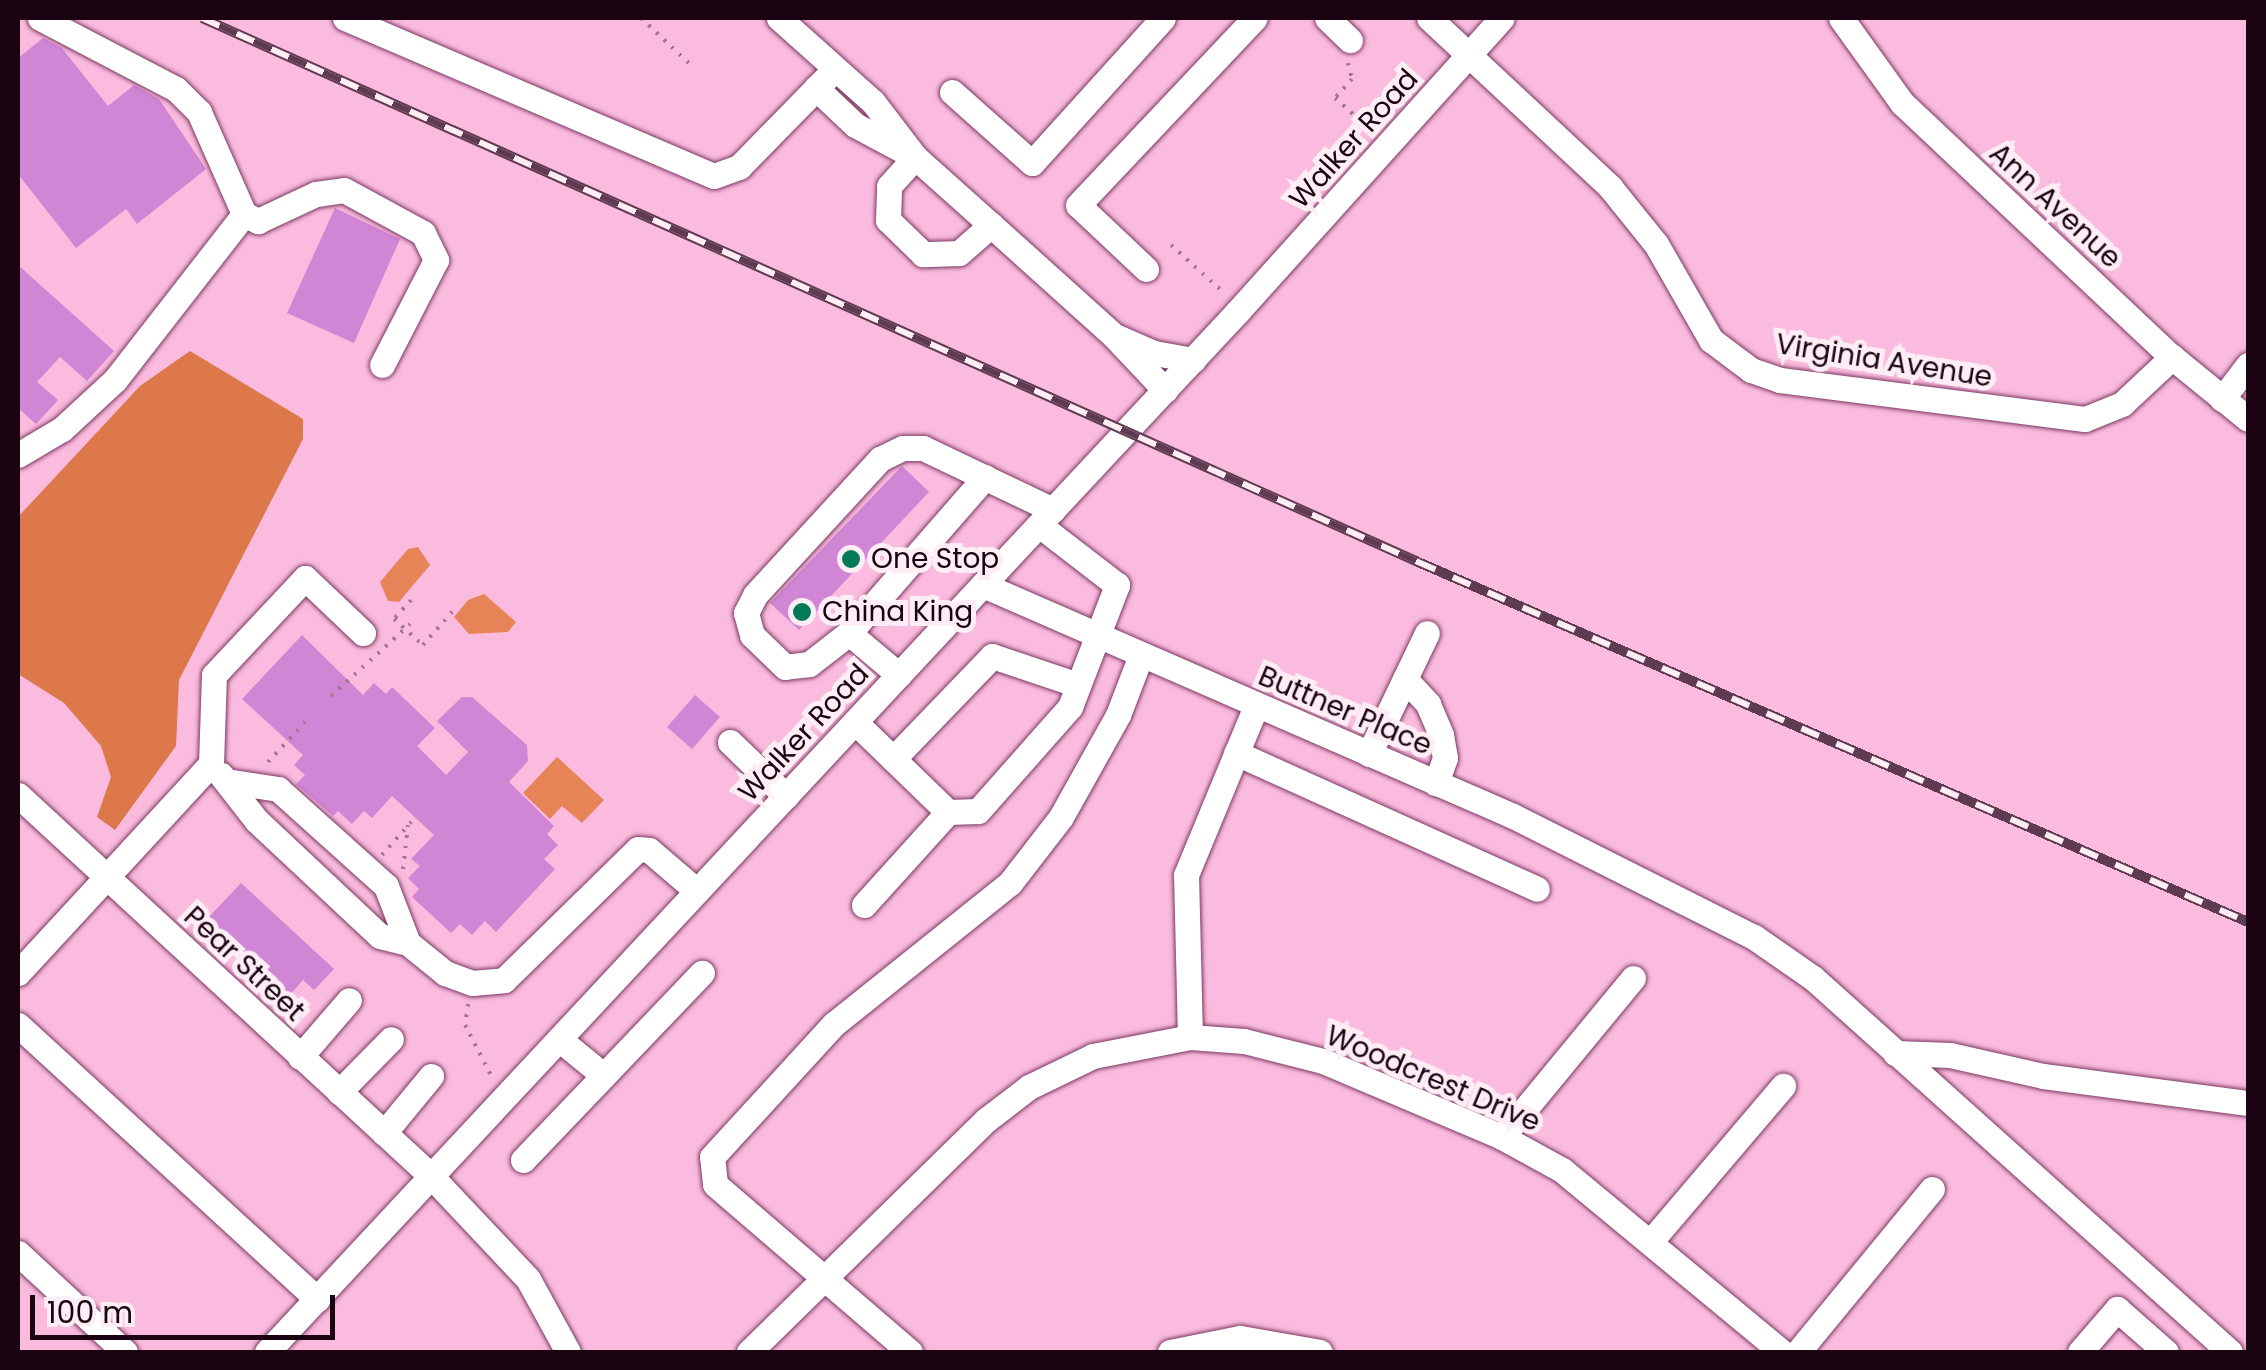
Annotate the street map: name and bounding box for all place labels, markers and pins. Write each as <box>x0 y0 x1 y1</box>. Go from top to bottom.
place label: One Stop <box>871 542 999 576</box>
marker: One Stop <box>840 548 862 570</box>
place label: China King <box>822 595 973 629</box>
marker: China King <box>791 601 813 623</box>

